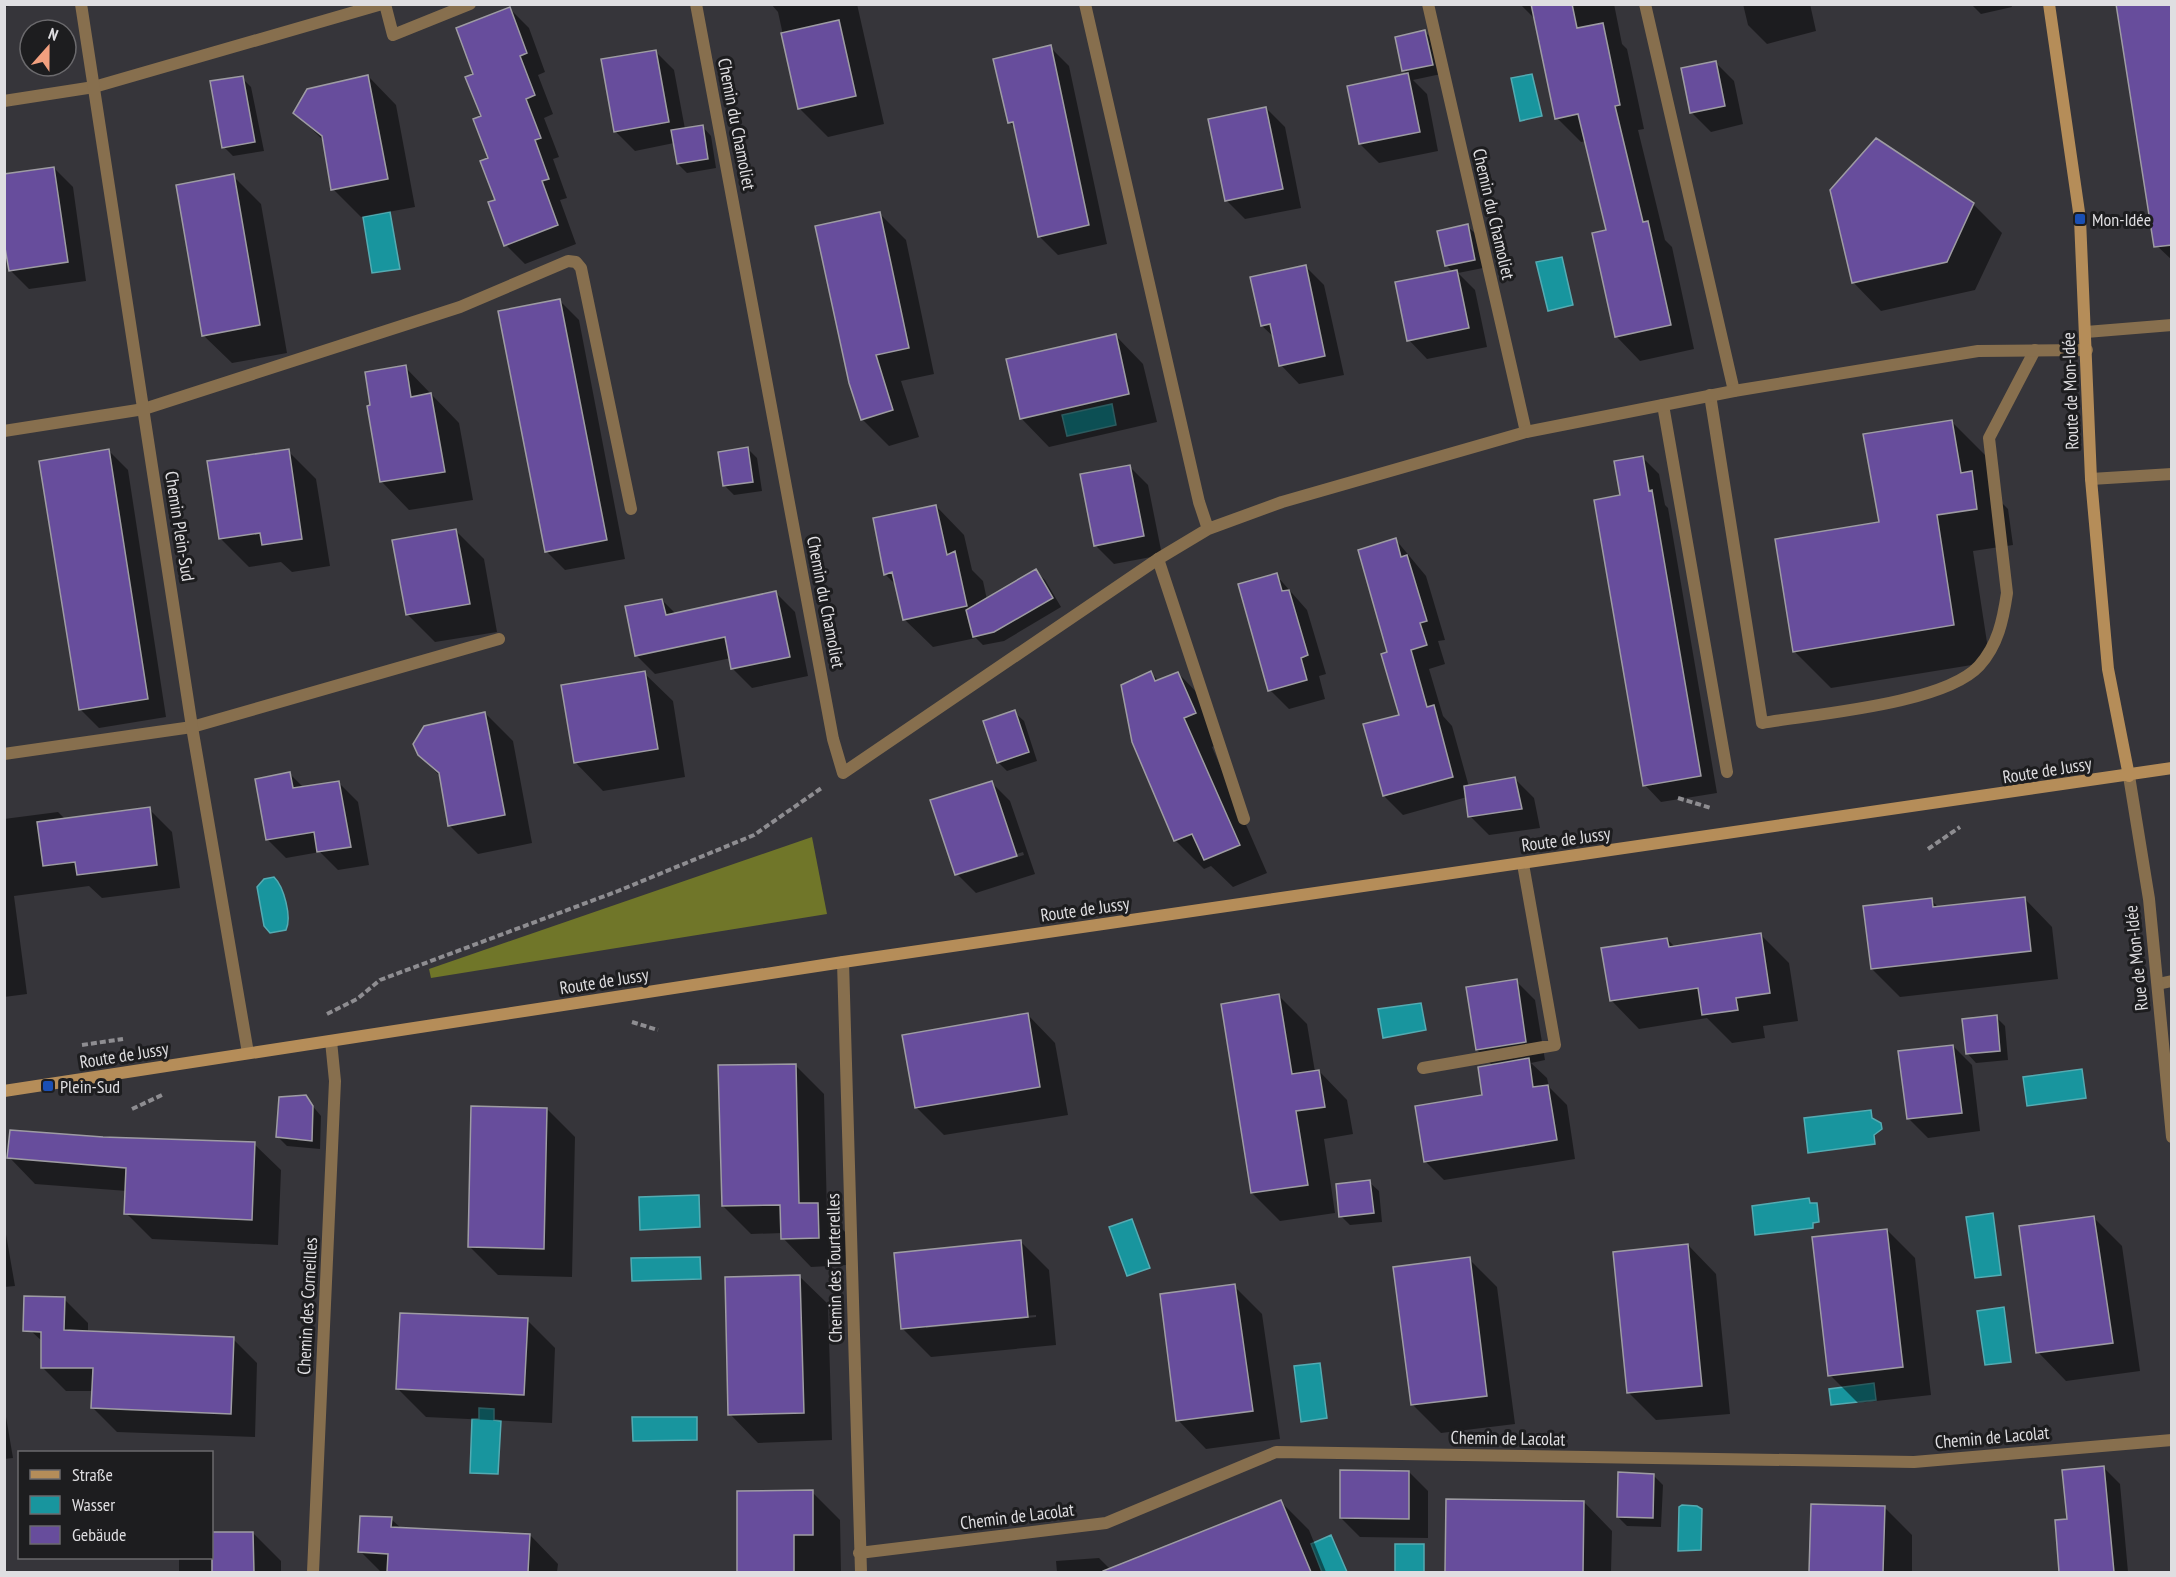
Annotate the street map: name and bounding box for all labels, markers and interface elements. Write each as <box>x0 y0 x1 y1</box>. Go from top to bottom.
north arrow <box>18 18 78 78</box>
text: N <box>46 23 61 45</box>
street label: Chemin du Chamoliet <box>713 56 761 192</box>
street label: Chemin du Chamoliet <box>1468 146 1520 282</box>
place label: Mon-Idée <box>2092 208 2151 231</box>
marker: Mon-Idée <box>2073 212 2087 226</box>
street label: Route de Mon-Idée <box>2056 332 2084 450</box>
street label: Chemin Plein-Sud <box>160 469 200 583</box>
street label: Chemin du Chamoliet <box>802 534 850 670</box>
street label: Route de Jussy <box>2001 752 2093 788</box>
street label: Route de Jussy <box>1520 821 1612 857</box>
street label: Route de Jussy <box>1039 891 1131 927</box>
street label: Rue de Mon-Idée <box>2119 904 2153 1012</box>
street label: Route de Jussy <box>558 963 650 999</box>
street label: Route de Jussy <box>78 1037 170 1073</box>
place label: Plein-Sud <box>60 1075 120 1098</box>
marker: Plein-Sud <box>41 1079 55 1093</box>
street label: Chemin des Tourterelles <box>821 1193 847 1343</box>
street label: Chemin des Corneilles <box>292 1237 322 1375</box>
street label: Chemin de Lacolat <box>1934 1421 2050 1453</box>
street label: Chemin de Lacolat <box>1450 1426 1566 1450</box>
legend <box>18 1451 213 1559</box>
text: Straße <box>72 1463 113 1486</box>
text: Wasser <box>72 1493 115 1516</box>
street label: Chemin de Lacolat <box>959 1498 1075 1534</box>
text: Gebäude <box>72 1523 126 1546</box>

